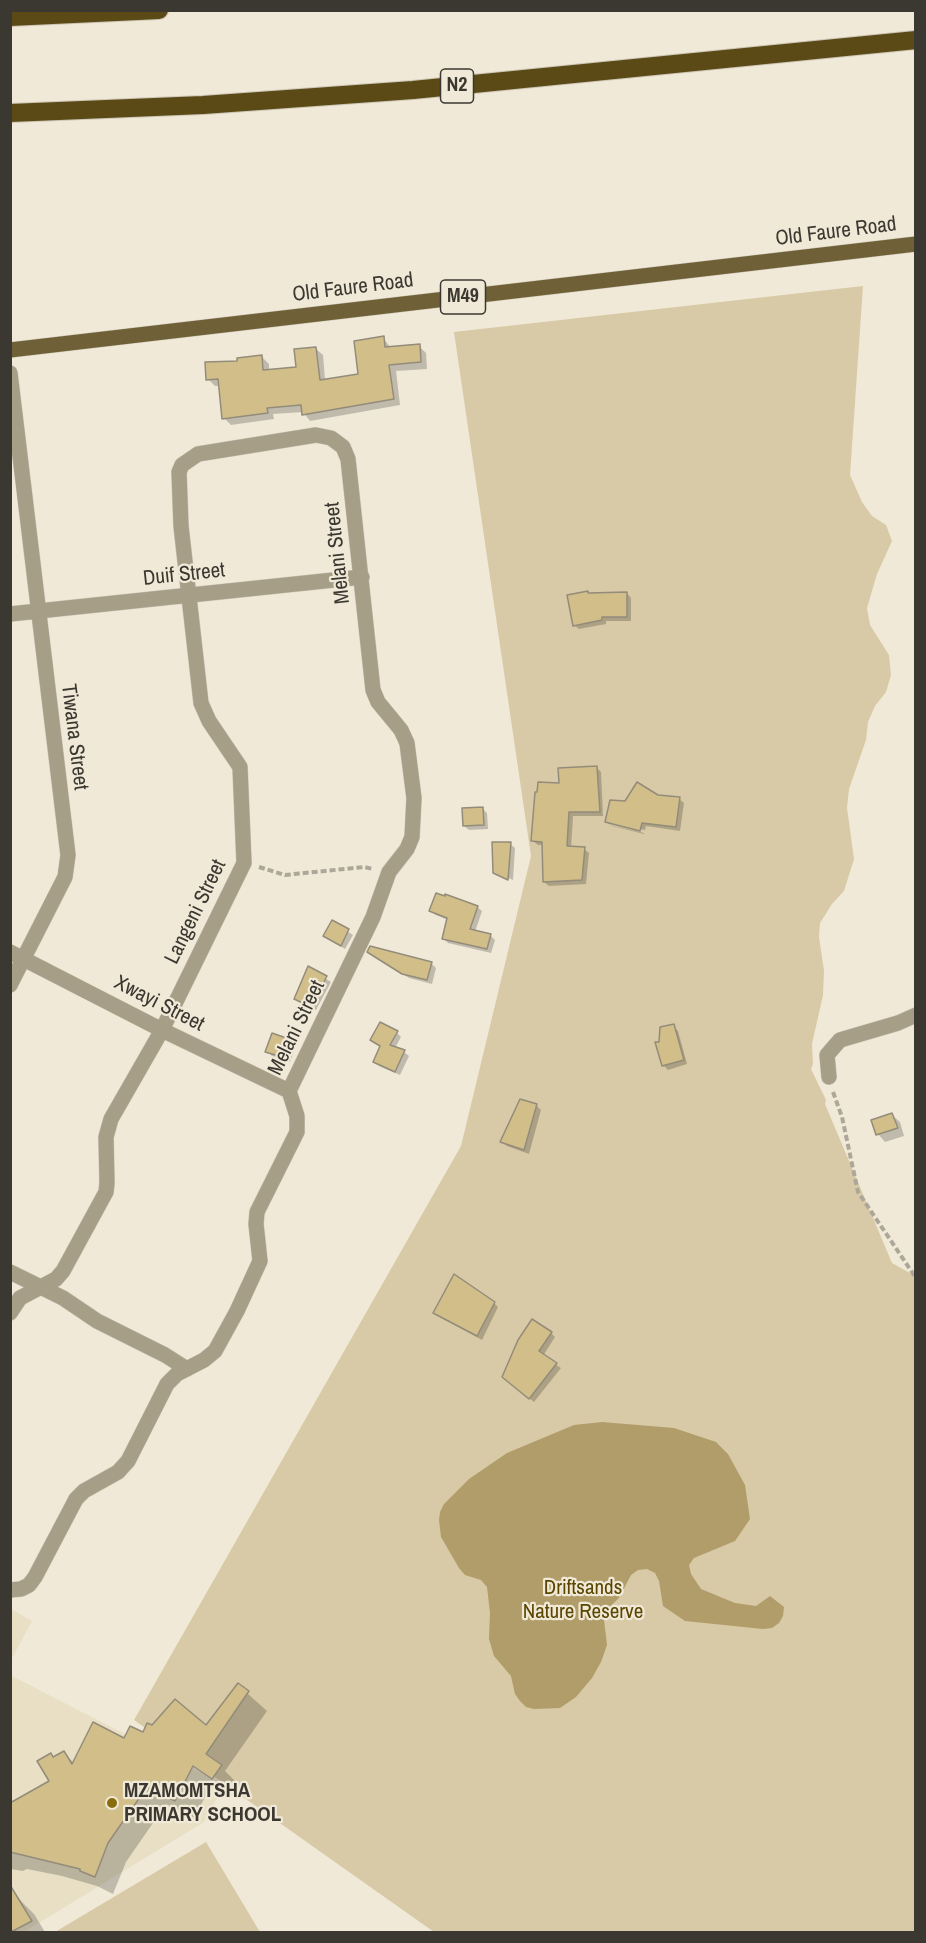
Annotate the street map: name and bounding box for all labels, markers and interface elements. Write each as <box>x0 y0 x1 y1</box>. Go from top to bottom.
road number: N2 <box>440 69 474 103</box>
street label: Old Faure Road <box>774 212 898 252</box>
street label: Old Faure Road <box>291 268 415 308</box>
road number: M49 <box>440 280 486 314</box>
street label: Melani Street <box>320 501 356 605</box>
street label: Duif Street <box>142 558 226 592</box>
street label: Tiwana Street <box>55 682 93 792</box>
street label: Langeni Street <box>160 856 232 968</box>
street label: Xwayi Street <box>110 971 208 1037</box>
street label: Melani Street <box>263 976 331 1080</box>
park label: Driftsands Nature Reserve <box>523 1575 643 1625</box>
place label: MZAMOMTSHA PRIMARY SCHOOL <box>124 1778 281 1828</box>
marker: MZAMOMTSHA PRIMARY SCHOOL <box>105 1796 119 1810</box>

